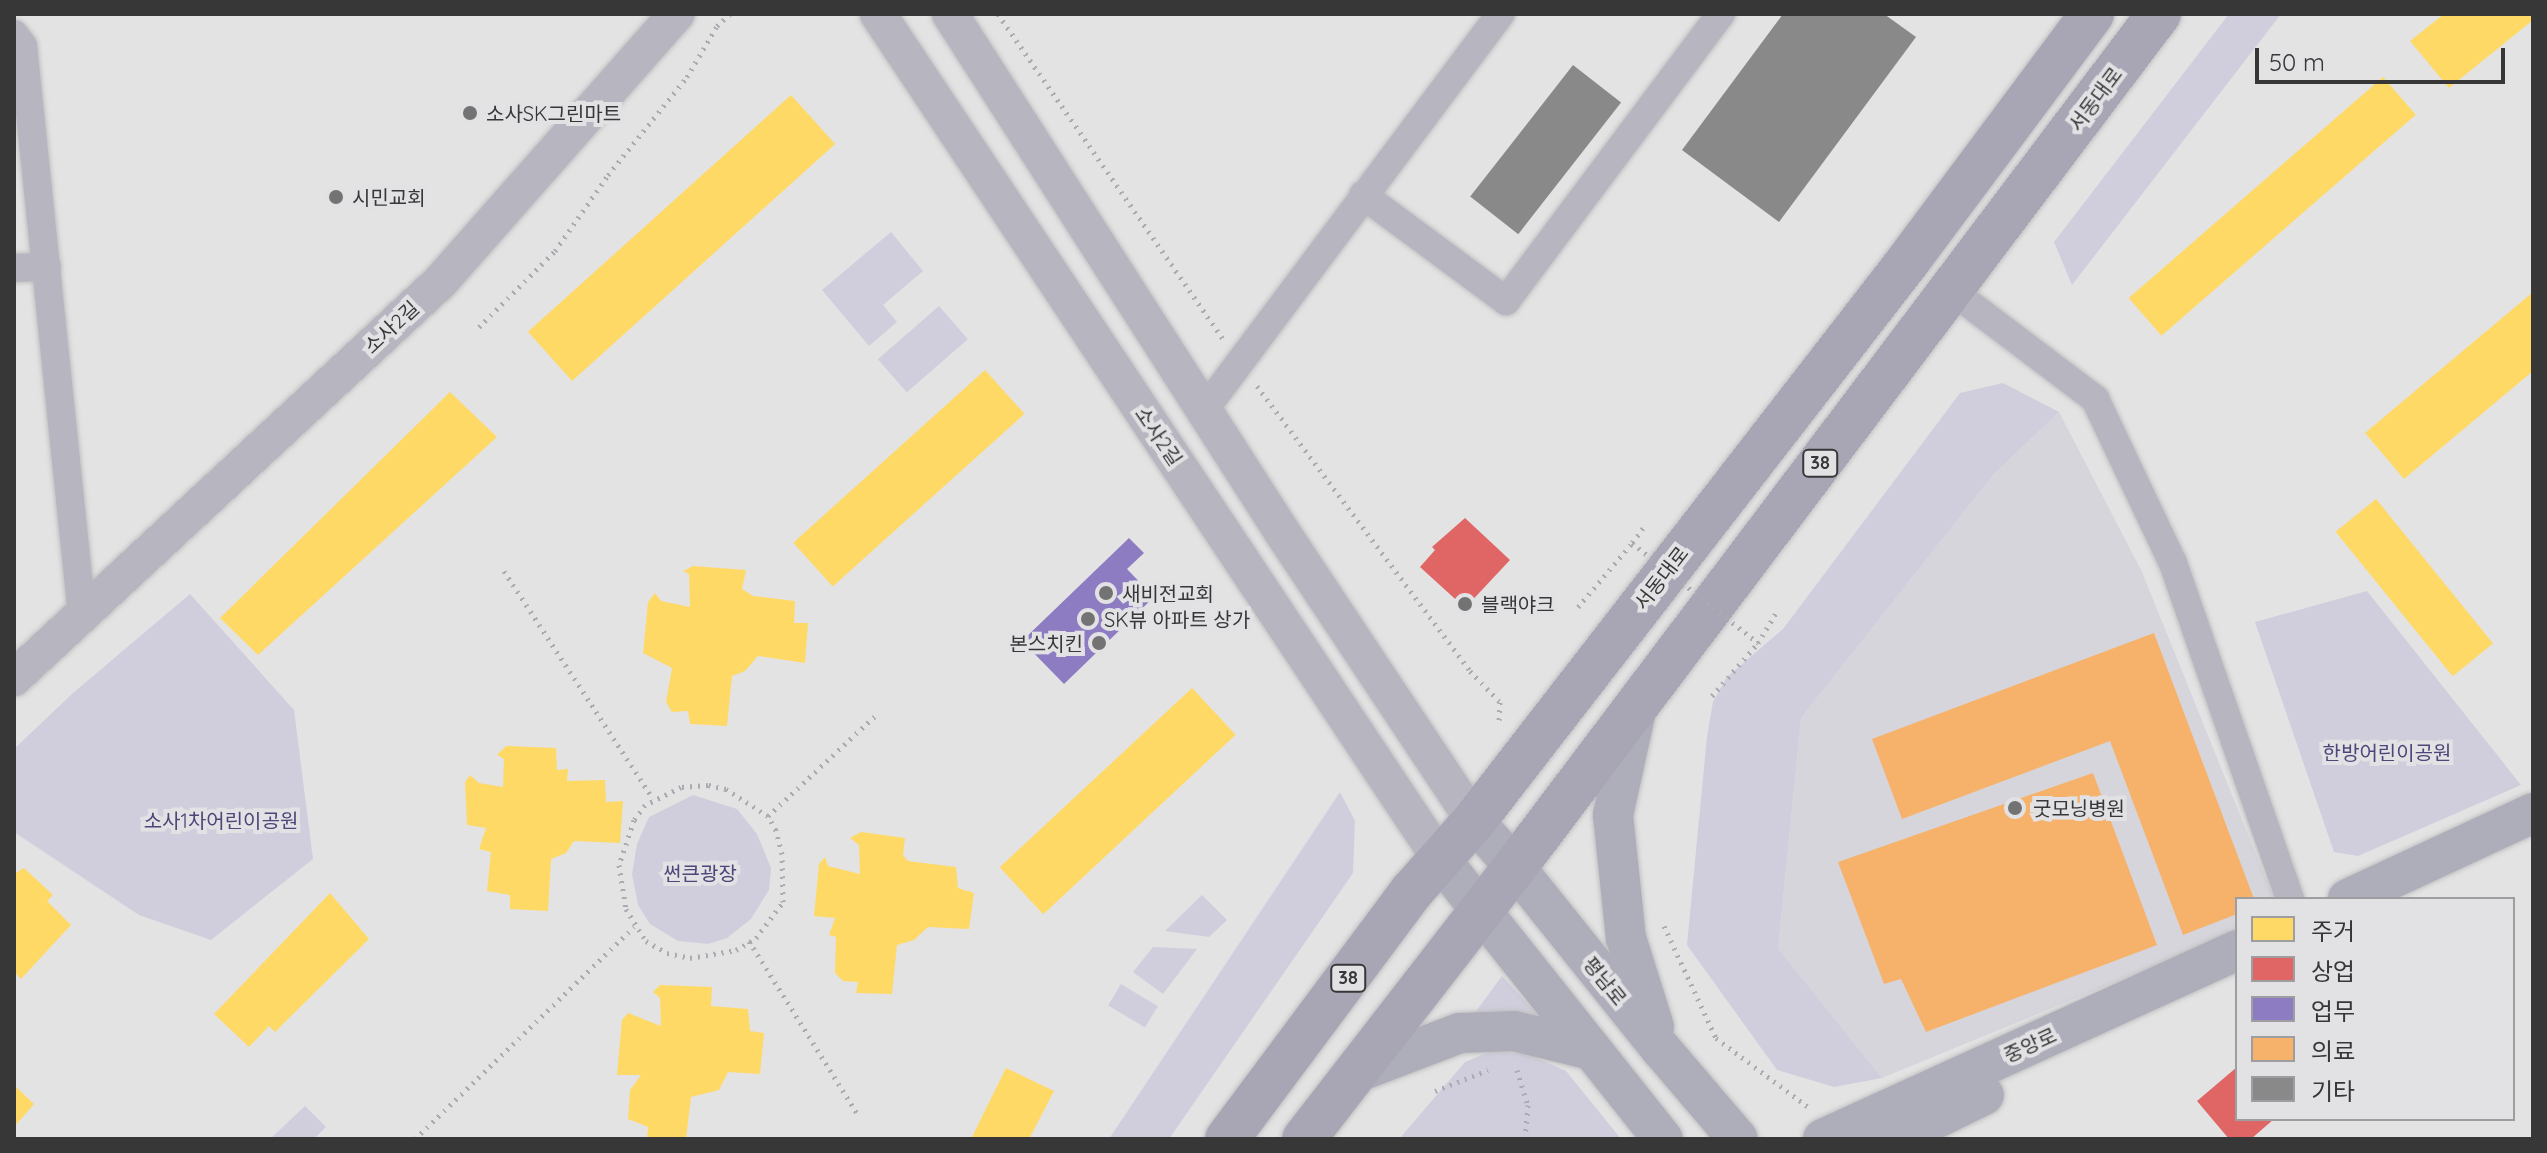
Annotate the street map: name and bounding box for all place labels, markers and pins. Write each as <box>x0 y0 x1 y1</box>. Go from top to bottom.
place label: 소사SK그린마트 <box>486 101 621 125</box>
marker: 소사SK그린마트 <box>461 104 479 122</box>
place label: 시민교회 <box>352 185 426 209</box>
marker: 시민교회 <box>327 188 345 206</box>
place label: 새비전교회 <box>1122 581 1214 605</box>
marker: 새비전교회 <box>1097 584 1115 602</box>
place label: 블랙야크 <box>1481 592 1555 616</box>
marker: 블랙야크 <box>1456 595 1474 613</box>
place label: SK뷰 아파트 상가 <box>1104 607 1250 631</box>
marker: SK뷰 아파트 상가 <box>1079 610 1097 628</box>
place label: 본스치킨 <box>1009 631 1083 655</box>
marker: 본스치킨 <box>1090 634 1108 652</box>
place label: 굿모닝병원 <box>2033 796 2125 820</box>
marker: 굿모닝병원 <box>2004 797 2026 819</box>

